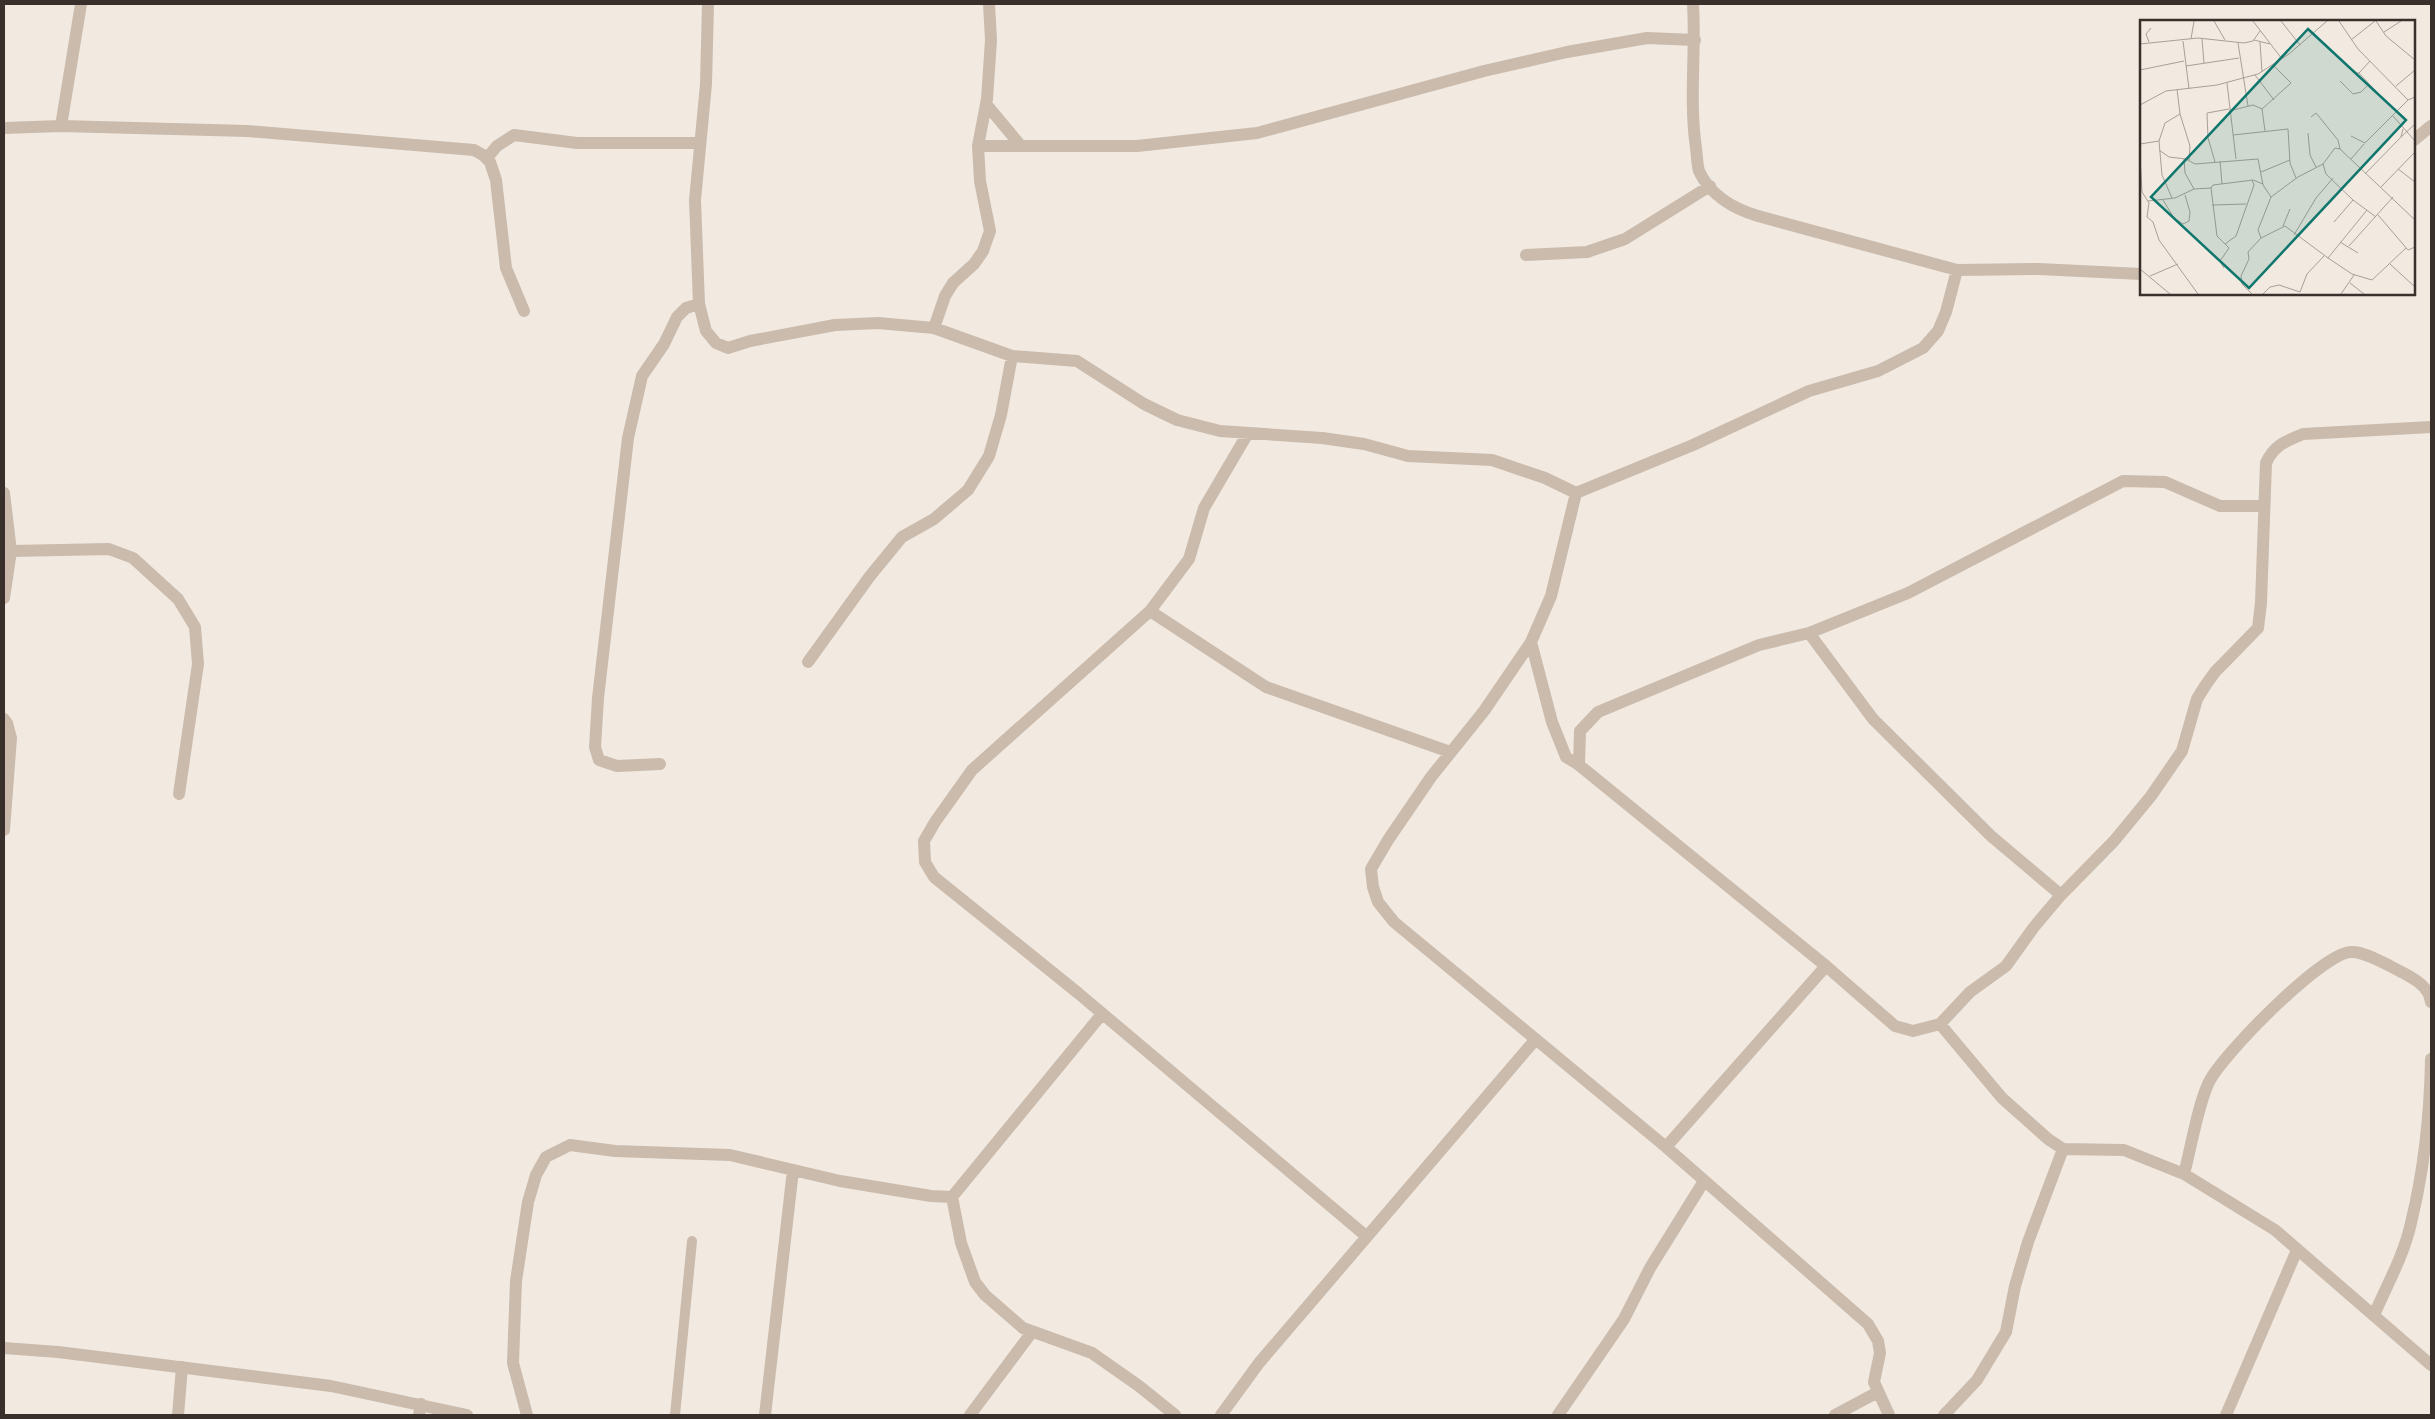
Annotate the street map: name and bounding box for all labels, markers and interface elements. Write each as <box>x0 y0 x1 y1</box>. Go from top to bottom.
inset map <box>2140 20 2415 295</box>

